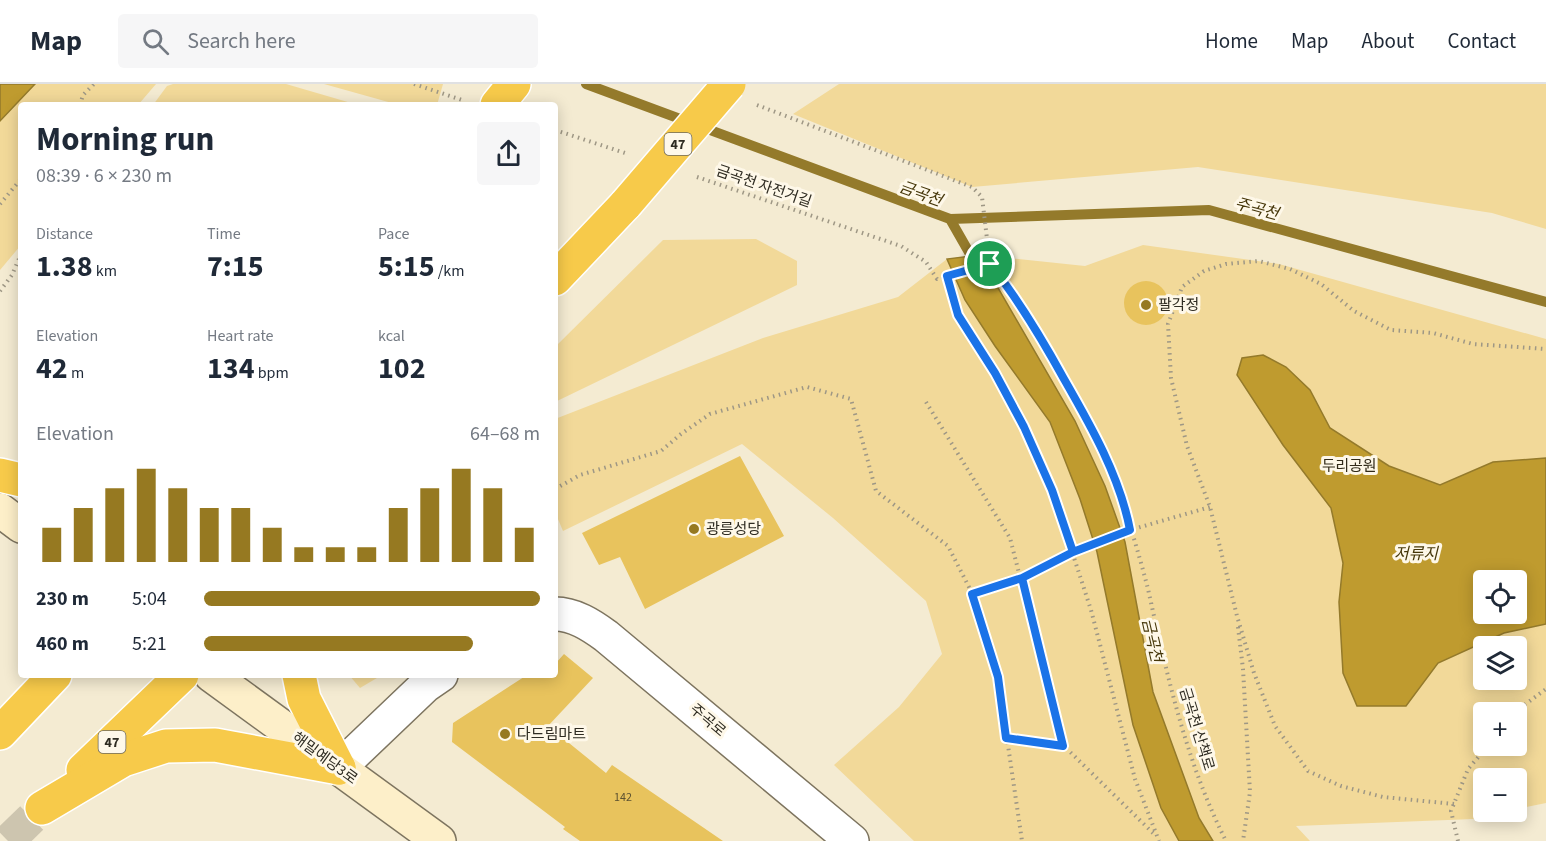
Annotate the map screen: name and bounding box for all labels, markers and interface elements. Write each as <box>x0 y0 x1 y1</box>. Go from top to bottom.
search box <box>118 14 538 68</box>
text: Map <box>30 21 82 61</box>
icon: search <box>139 25 172 58</box>
text: Search here <box>187 25 296 57</box>
text: Home <box>1205 26 1258 56</box>
text: Map <box>1291 26 1329 56</box>
text: About <box>1362 26 1414 56</box>
text: Contact <box>1447 26 1516 56</box>
text: Morning run <box>36 116 214 163</box>
button: share <box>477 122 540 185</box>
road number: 47 <box>664 133 692 155</box>
street label: 금곡천 자전거길 <box>713 160 814 213</box>
text: 08:39 · 6 × 230 m <box>36 162 172 190</box>
water label: 금곡천 <box>896 176 947 213</box>
water label: 주곡천 <box>1233 193 1283 226</box>
text: Distance <box>36 223 93 245</box>
text: Time <box>207 223 241 245</box>
text: Pace <box>378 223 409 245</box>
pin <box>964 238 1015 289</box>
text: 1.38 <box>36 245 93 288</box>
text: 7:15 <box>207 245 264 288</box>
text: 5:15 <box>378 245 435 288</box>
icon: arrive <box>973 247 1006 280</box>
text: km <box>93 260 117 282</box>
text: /km <box>435 260 465 282</box>
place label: 팔각정 <box>1158 295 1199 316</box>
marker: 팔각정 <box>1139 298 1153 312</box>
text: Elevation <box>36 325 98 347</box>
text: Heart rate <box>207 325 274 347</box>
text: kcal <box>378 325 405 347</box>
text: 42 <box>36 347 68 390</box>
text: 134 <box>207 347 255 390</box>
text: 102 <box>378 347 426 390</box>
text: m <box>68 362 84 384</box>
text: bpm <box>255 362 289 384</box>
text: Elevation <box>36 420 114 448</box>
text: 64–68 m <box>470 420 540 448</box>
park label: 두리공원 <box>1321 456 1377 477</box>
place label: 광릉성당 <box>706 519 761 540</box>
marker: 광릉성당 <box>687 522 701 536</box>
water label: 저류지 <box>1394 543 1439 565</box>
map controls <box>1473 570 1527 822</box>
button: locate <box>1473 570 1527 624</box>
text: 230 m <box>36 585 89 613</box>
text: 5:04 <box>132 585 167 613</box>
water label: 금곡천 <box>1136 616 1168 666</box>
text: 460 m <box>36 630 89 658</box>
text: 5:21 <box>132 630 167 658</box>
button: layers <box>1473 636 1527 690</box>
street label: 금곡천 산책로 <box>1174 685 1219 773</box>
street label: 주곡로 <box>685 699 730 742</box>
button: + <box>1473 702 1527 756</box>
place label: 다드림마트 <box>517 724 586 745</box>
street label: 해밀예당3로 <box>288 727 362 789</box>
marker: 다드림마트 <box>498 727 512 741</box>
road number: 47 <box>98 731 126 753</box>
button: − <box>1473 768 1527 822</box>
house number: 142 <box>614 789 632 806</box>

